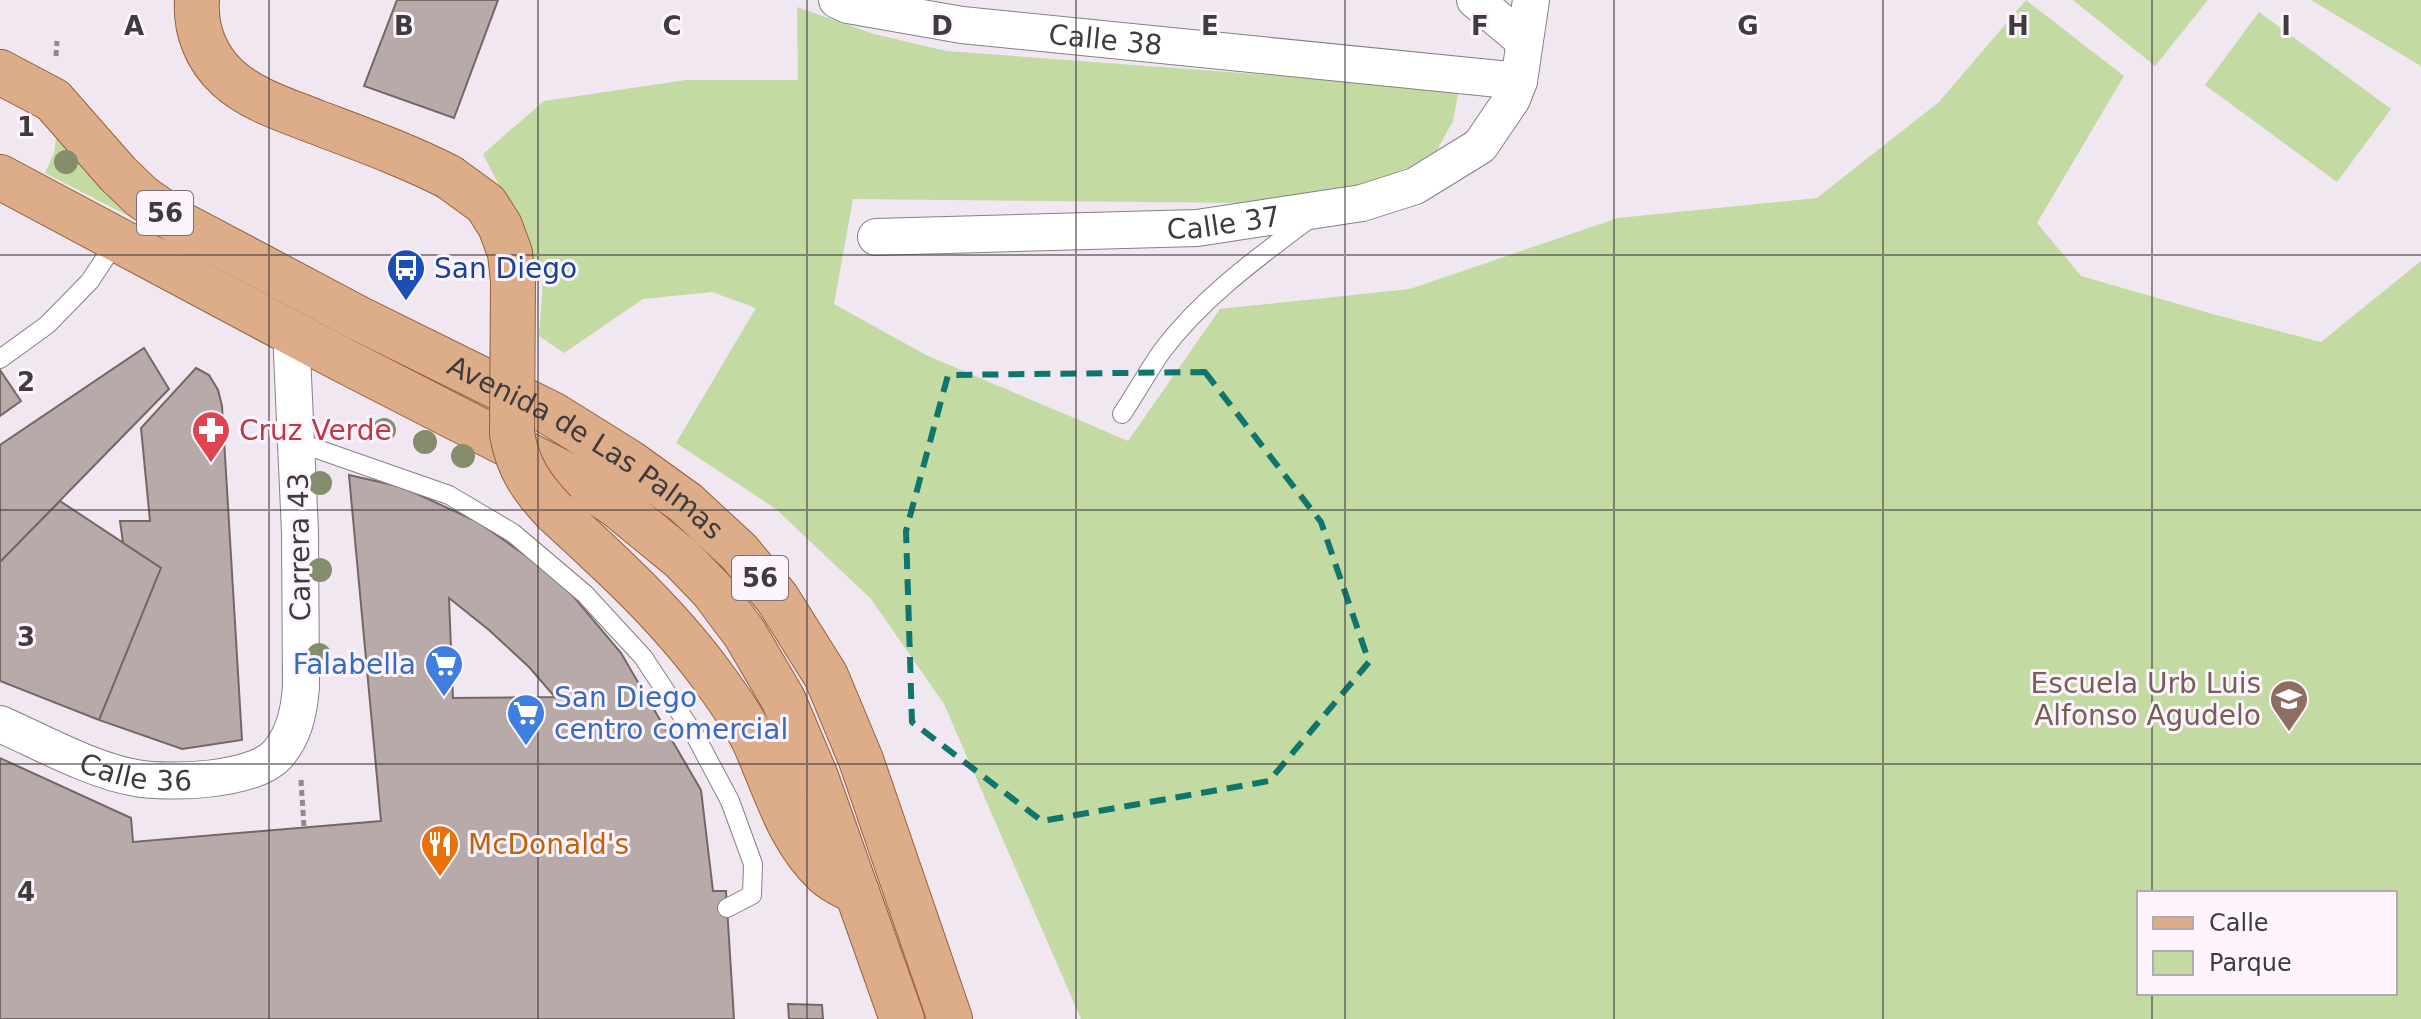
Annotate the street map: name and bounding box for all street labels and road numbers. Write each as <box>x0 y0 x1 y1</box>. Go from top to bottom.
street label: Calle 38 <box>1047 18 1164 62</box>
road number: 56 <box>137 191 193 235</box>
street label: Calle 37 <box>1166 200 1283 246</box>
street label: Avenida de Las Palmas <box>442 349 730 546</box>
street label: Carrera 43 <box>282 472 317 622</box>
road number: 56 <box>732 556 788 600</box>
street label: Calle 36 <box>75 746 193 798</box>

